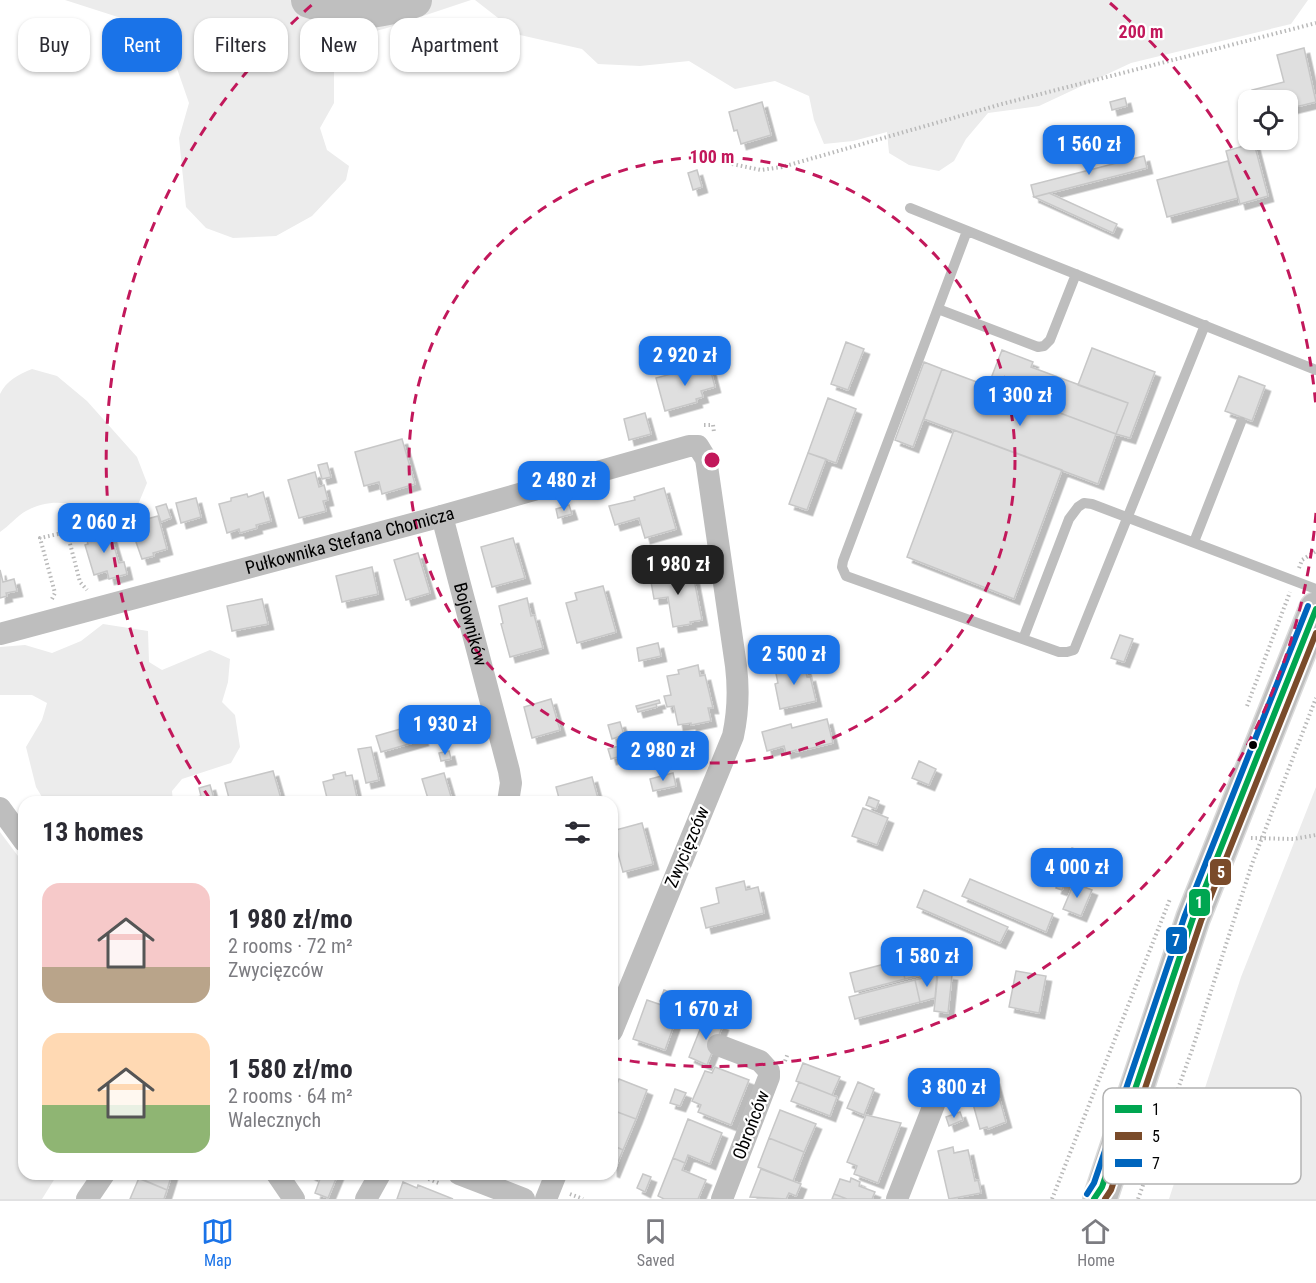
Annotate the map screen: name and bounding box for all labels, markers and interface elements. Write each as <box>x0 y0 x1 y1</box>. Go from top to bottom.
chip: Buy <box>18 18 90 72</box>
chip: Rent <box>102 18 182 72</box>
chip: Filters <box>194 18 288 72</box>
chip: New <box>300 18 378 72</box>
chip: Apartment <box>390 18 520 72</box>
text: 200 m <box>1119 21 1163 42</box>
map controls <box>1238 90 1298 150</box>
button: locate <box>1238 90 1298 150</box>
pin: 1 560 zł <box>1027 125 1151 176</box>
text: 1 560 zł <box>1057 132 1121 156</box>
text: 100 m <box>690 146 734 167</box>
pin: 2 920 zł <box>623 336 747 387</box>
text: 2 920 zł <box>653 343 717 367</box>
pin: 1 300 zł <box>958 376 1082 427</box>
text: 1 300 zł <box>988 383 1052 407</box>
centre of rings <box>702 450 722 470</box>
pin: 2 480 zł <box>502 461 626 512</box>
text: 2 480 zł <box>532 468 596 492</box>
street label: Pułkownika Stefana Chomicza <box>243 502 456 578</box>
pin: 2 060 zł <box>42 503 166 554</box>
text: 2 060 zł <box>72 510 136 534</box>
pin: 1 980 zł <box>616 545 740 596</box>
text: 1 980 zł <box>646 552 710 576</box>
street label: Bojowników <box>450 580 492 668</box>
pin: 2 500 zł <box>732 635 856 686</box>
text: 2 500 zł <box>762 642 826 666</box>
pin: 1 930 zł <box>383 705 507 756</box>
text: 1 930 zł <box>413 712 477 736</box>
pin: 2 980 zł <box>601 731 725 782</box>
text: 2 980 zł <box>631 738 695 762</box>
unlabelled marker <box>1247 739 1259 751</box>
street label: Zwycięzców <box>660 803 713 890</box>
icon: filters <box>561 816 594 849</box>
text: 13 homes <box>42 817 144 847</box>
pin: 4 000 zł <box>1015 848 1139 899</box>
text: 4 000 zł <box>1045 855 1109 879</box>
line badge: 5 <box>1209 858 1232 886</box>
text: 5 <box>1217 863 1225 882</box>
line badge: 1 <box>1188 888 1211 917</box>
text: 1 <box>1195 893 1203 912</box>
text: 1 980 zł/mo <box>228 904 353 934</box>
icon: home <box>90 907 162 979</box>
line badge: 7 <box>1165 926 1188 955</box>
text: 7 <box>1172 931 1180 950</box>
text: 2 rooms · 72 m² <box>228 934 353 958</box>
pin: 1 580 zł <box>865 937 989 988</box>
text: 1 580 zł <box>895 944 959 968</box>
text: Zwycięzców <box>228 958 324 982</box>
pin: 1 670 zł <box>644 990 768 1041</box>
text: 1 670 zł <box>674 997 738 1021</box>
text: 1 580 zł/mo <box>228 1054 353 1084</box>
icon: home <box>90 1057 162 1129</box>
pin: 3 800 zł <box>892 1068 1016 1119</box>
text: 3 800 zł <box>922 1075 986 1099</box>
text: 2 rooms · 64 m² <box>228 1084 353 1108</box>
street label: Obrońców <box>728 1087 773 1162</box>
legend <box>1103 1088 1301 1184</box>
text: 1 <box>1152 1100 1160 1119</box>
text: Walecznych <box>228 1108 321 1132</box>
text: 5 <box>1152 1127 1160 1146</box>
text: 7 <box>1152 1154 1160 1173</box>
tab: Map <box>201 1215 234 1270</box>
tab: Saved <box>637 1215 675 1270</box>
tab: Home <box>1077 1215 1115 1270</box>

